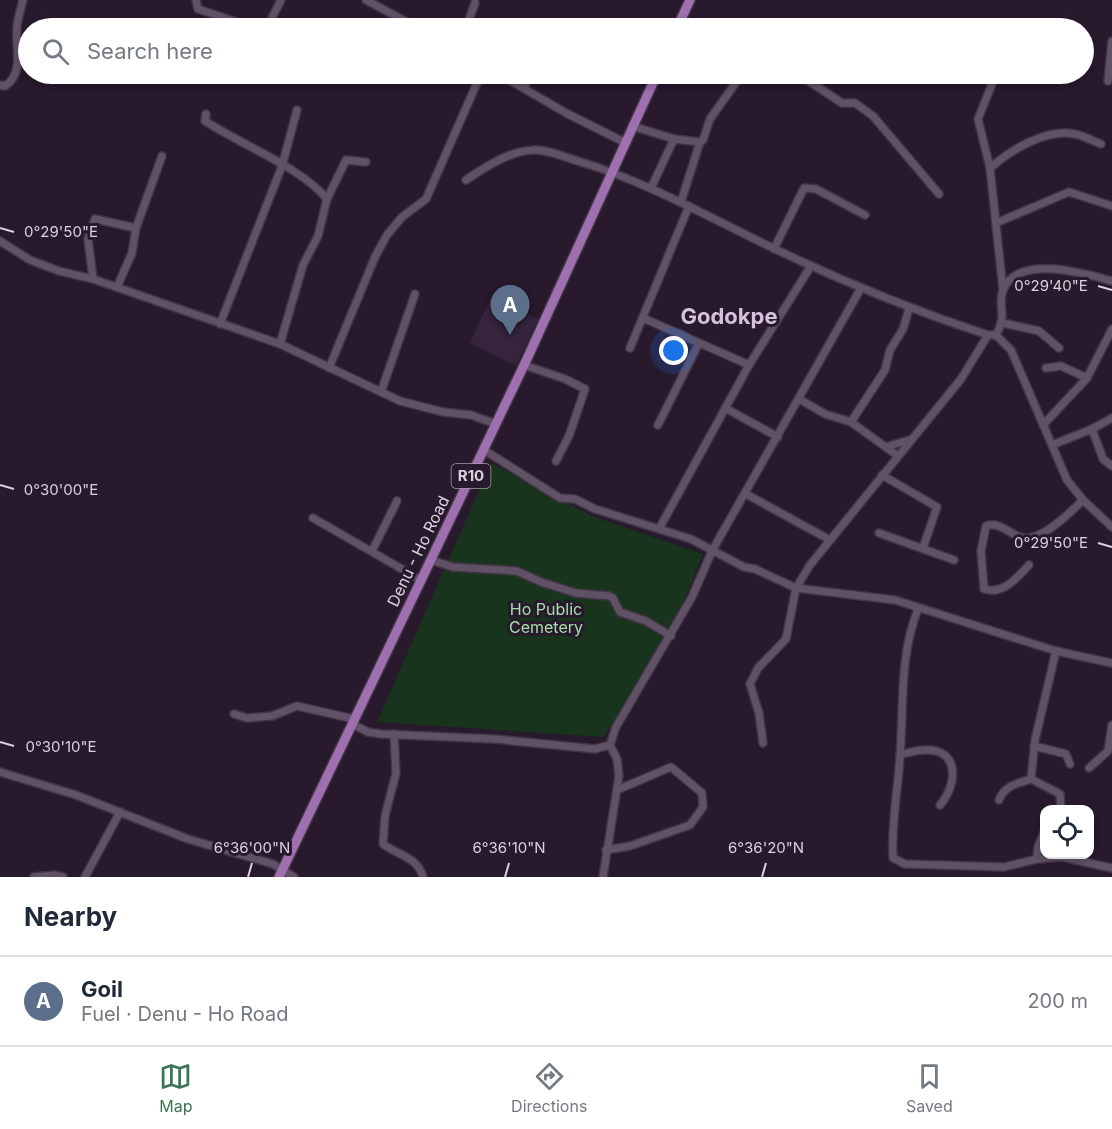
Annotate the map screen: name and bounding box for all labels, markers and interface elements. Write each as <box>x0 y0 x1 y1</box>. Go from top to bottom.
search box <box>18 18 1094 84</box>
icon: search <box>39 35 72 68</box>
text: Search here <box>87 38 213 64</box>
text: 0°29'50"E <box>24 222 98 241</box>
text: 0°29'40"E <box>1014 276 1088 295</box>
pin: A <box>490 286 530 335</box>
district label: Godokpe <box>680 303 778 329</box>
your location <box>659 336 688 365</box>
road number: R10 <box>452 464 490 488</box>
text: 0°30'00"E <box>24 480 98 499</box>
street label: Denu - Ho Road <box>383 492 453 610</box>
text: 0°29'50"E <box>1014 533 1088 552</box>
park label: Ho Public Cemetery <box>509 599 583 637</box>
text: 0°30'10"E <box>25 737 97 756</box>
map controls <box>1040 805 1094 859</box>
button: locate <box>1040 805 1094 859</box>
text: 6°36'00"N <box>214 838 290 857</box>
text: 6°36'10"N <box>472 838 546 857</box>
text: 6°36'20"N <box>728 838 804 857</box>
text: Nearby <box>24 901 117 932</box>
text: Goil <box>81 976 123 1002</box>
text: A <box>36 989 51 1013</box>
text: 200 m <box>1027 989 1088 1013</box>
text: Fuel · Denu - Ho Road <box>81 1002 288 1026</box>
tab: Map <box>159 1060 193 1116</box>
tab: Directions <box>511 1060 587 1116</box>
tab: Saved <box>906 1060 953 1116</box>

